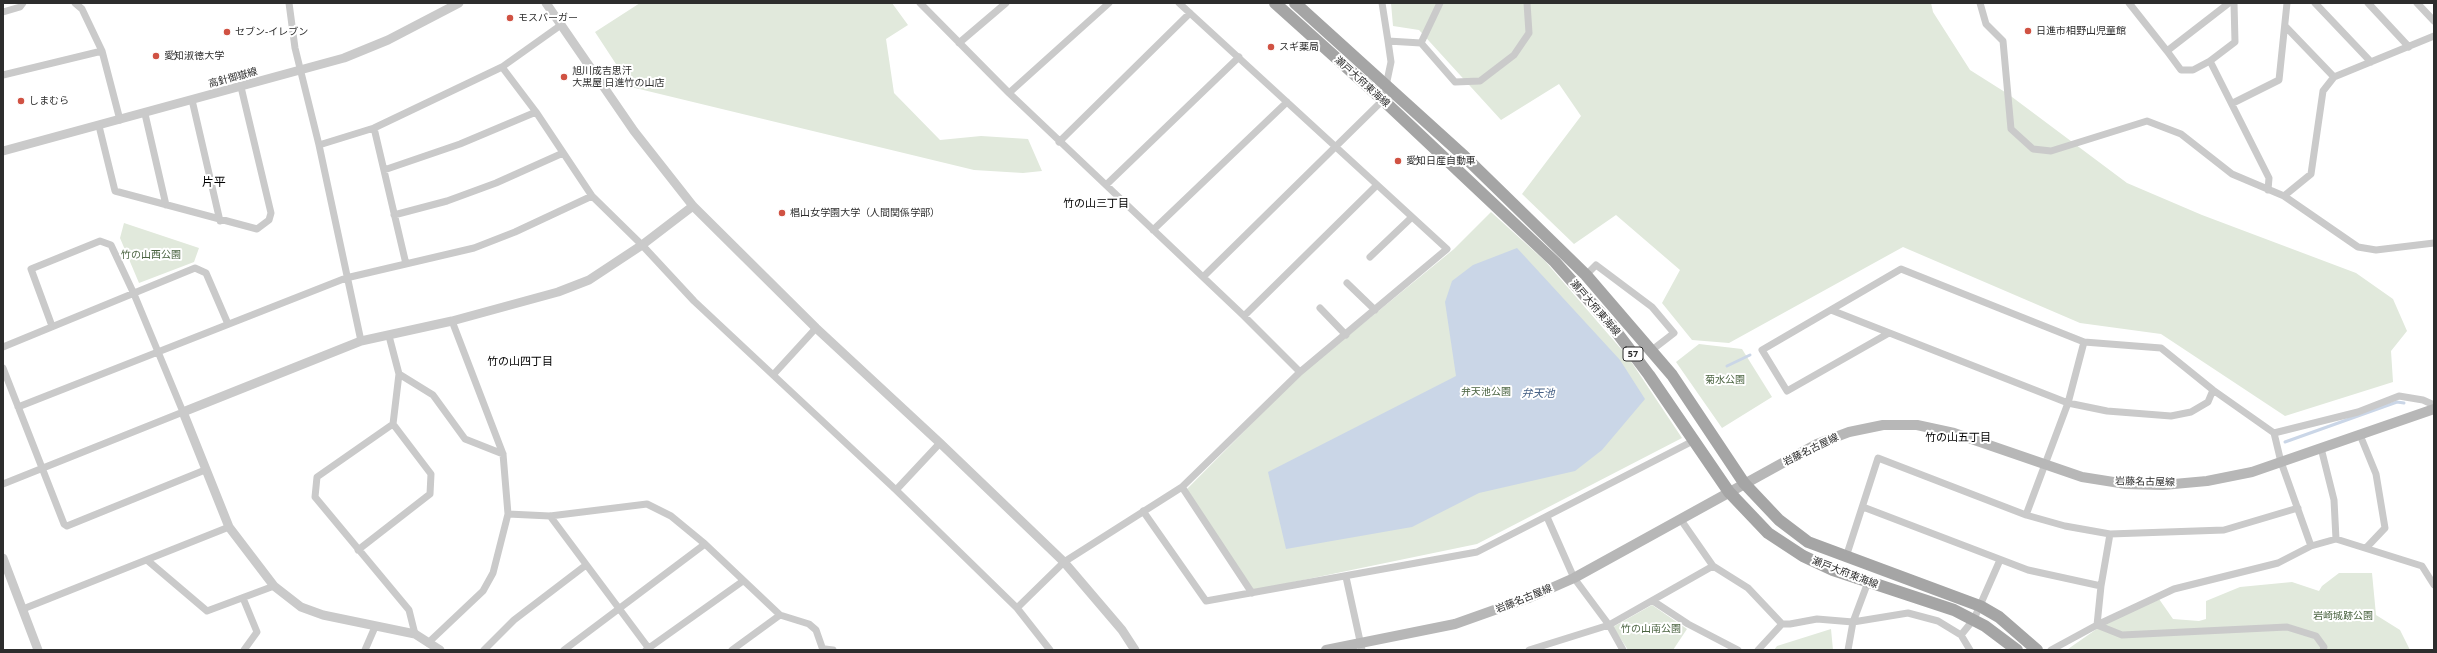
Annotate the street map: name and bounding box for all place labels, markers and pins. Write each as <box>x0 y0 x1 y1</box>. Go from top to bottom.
place label: モスバーガー <box>518 12 578 24</box>
marker: モスバーガー <box>505 13 515 23</box>
place label: 日進市相野山児童館 <box>2036 25 2126 37</box>
place label: セブン-イレブン <box>235 26 308 38</box>
marker: 日進市相野山児童館 <box>2023 26 2033 36</box>
marker: セブン-イレブン <box>222 27 232 37</box>
place label: スギ薬局 <box>1279 41 1319 53</box>
marker: スギ薬局 <box>1266 42 1276 52</box>
place label: 愛知淑徳大学 <box>164 50 224 62</box>
marker: 愛知淑徳大学 <box>151 51 161 61</box>
place label: 旭川成吉思汗 大黒屋 日進竹の山店 <box>572 65 665 88</box>
marker: 旭川成吉思汗 大黒屋 日進竹の山店 <box>559 72 569 82</box>
place label: しまむら <box>29 95 69 107</box>
marker: しまむら <box>16 96 26 106</box>
place label: 愛知日産自動車 <box>1406 155 1476 167</box>
marker: 愛知日産自動車 <box>1393 156 1403 166</box>
place label: 椙山女学園大学（人間関係学部） <box>790 207 940 219</box>
marker: 椙山女学園大学（人間関係学部） <box>777 208 787 218</box>

